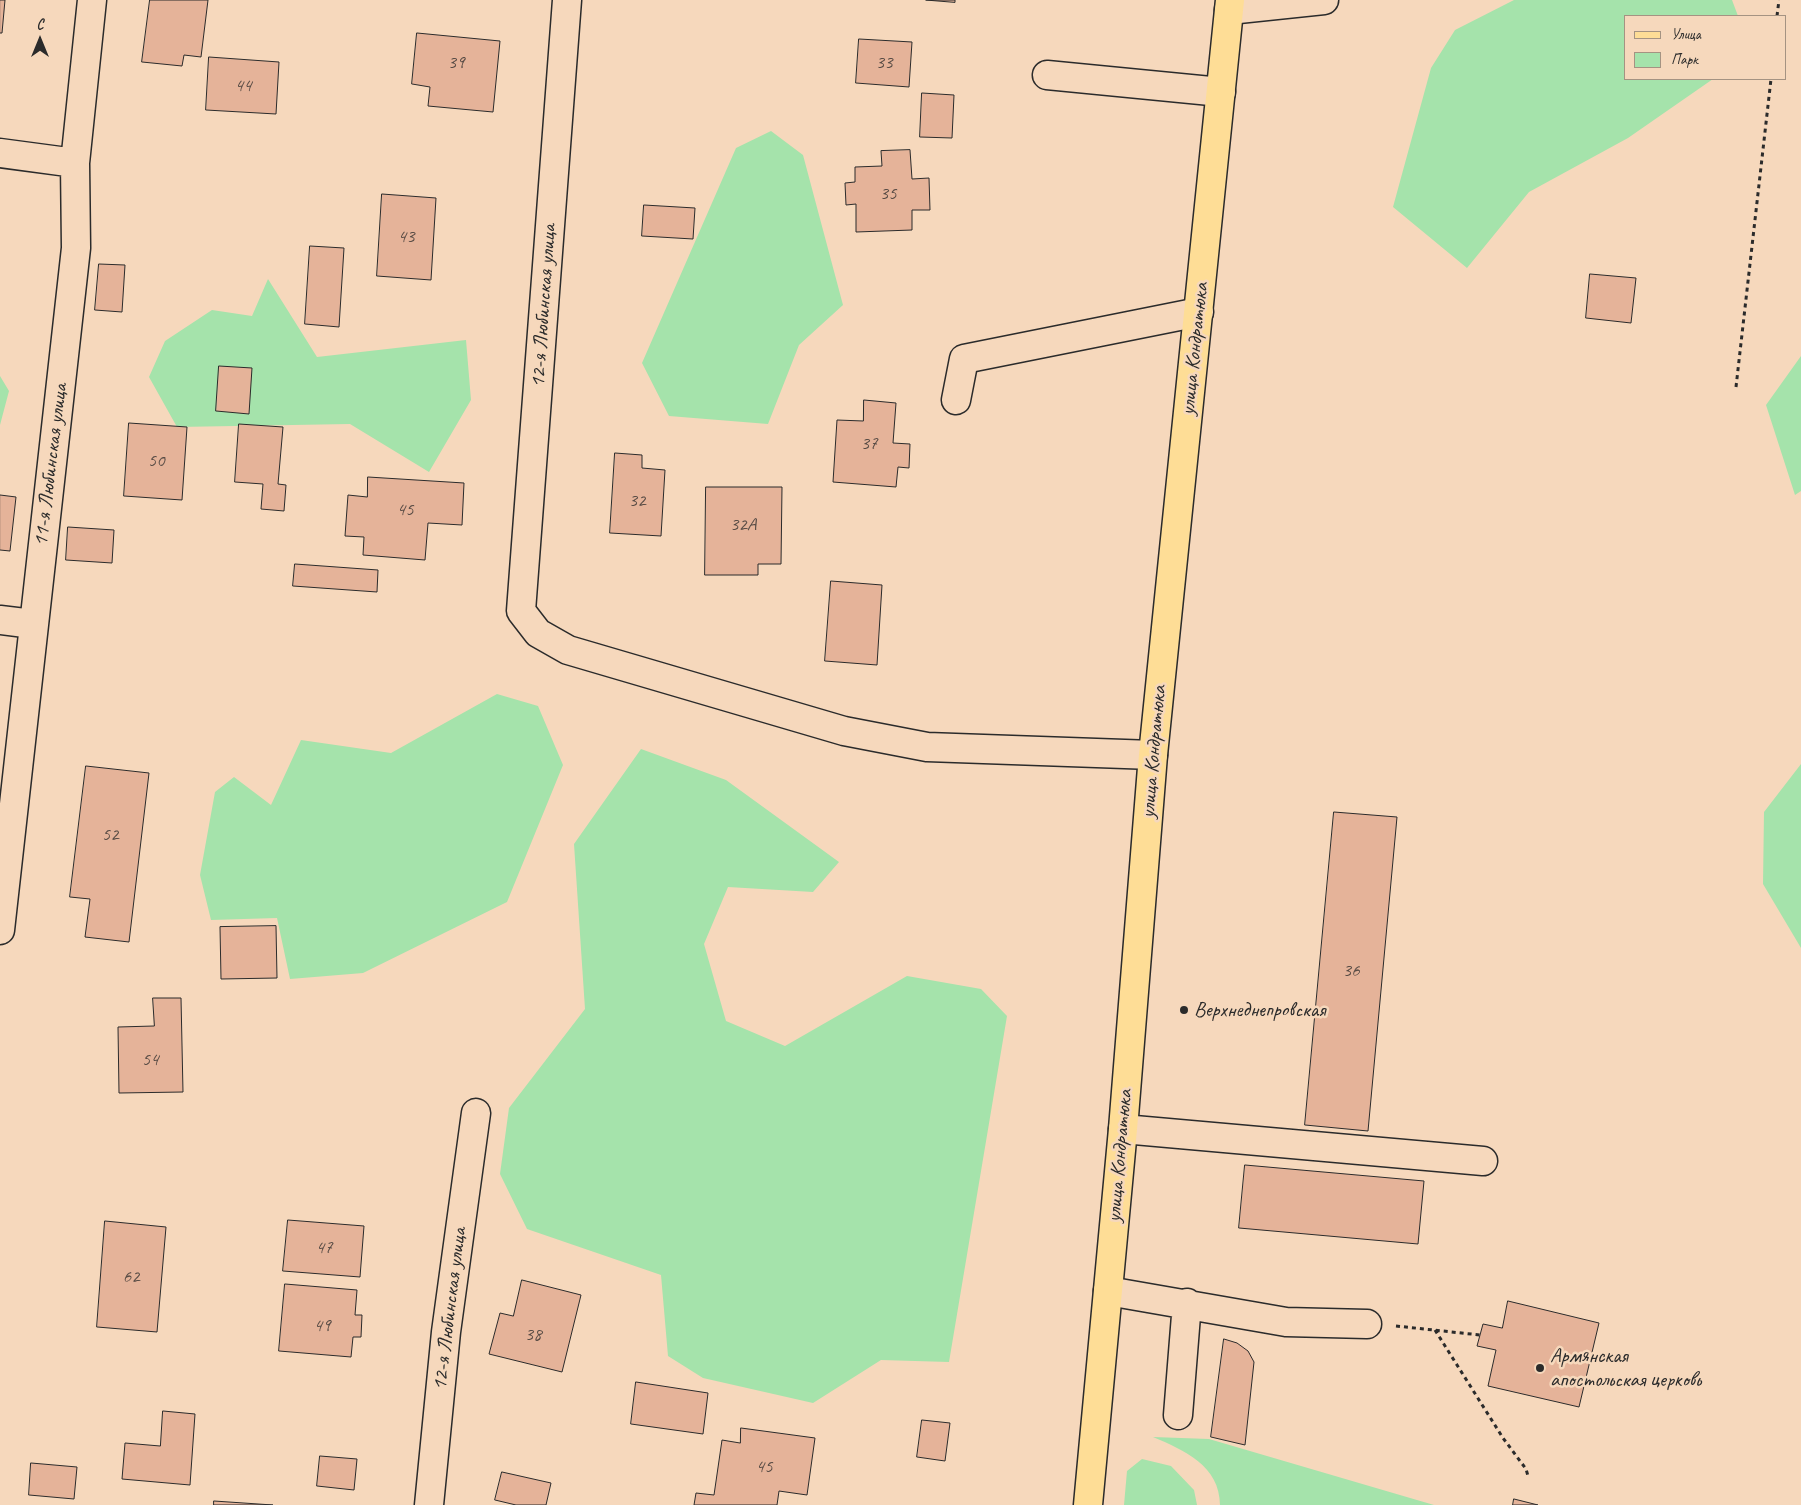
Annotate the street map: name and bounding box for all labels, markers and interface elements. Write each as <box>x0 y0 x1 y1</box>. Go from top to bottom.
north arrow <box>15 15 65 65</box>
legend <box>1624 15 1786 80</box>
text: С <box>37 16 43 33</box>
text: Улица <box>1671 25 1701 44</box>
text: Парк <box>1671 50 1698 69</box>
house number: 39 <box>447 52 465 74</box>
house number: 33 <box>875 52 893 74</box>
house number: 44 <box>234 75 252 97</box>
house number: 35 <box>879 183 897 205</box>
street label: 12-я Любинская улица <box>526 223 562 389</box>
house number: 43 <box>397 226 415 248</box>
street label: улица Кондратюка <box>1176 281 1214 417</box>
street label: 11-я Любинская улица <box>29 382 73 548</box>
house number: 37 <box>860 433 878 455</box>
house number: 50 <box>147 450 165 472</box>
house number: 32 <box>628 490 646 512</box>
house number: 45 <box>396 499 414 521</box>
house number: 32А <box>730 514 756 536</box>
street label: улица Кондратюка <box>1136 685 1172 819</box>
house number: 52 <box>101 824 119 846</box>
house number: 36 <box>1342 960 1360 982</box>
place label: Верхнеднепровская <box>1194 997 1325 1023</box>
marker: Верхнеднепровская <box>1178 1004 1190 1016</box>
house number: 54 <box>141 1049 159 1071</box>
street label: улица Кондратюка <box>1102 1089 1138 1223</box>
street label: 12-я Любинская улица <box>428 1226 472 1392</box>
house number: 47 <box>315 1237 333 1259</box>
house number: 62 <box>122 1266 140 1288</box>
house number: 49 <box>313 1315 331 1337</box>
house number: 38 <box>524 1324 542 1346</box>
place label: Армянская апостольская церковь <box>1550 1343 1701 1393</box>
marker: Армянская апостольская церковь <box>1534 1362 1546 1374</box>
house number: 45 <box>755 1456 773 1478</box>

